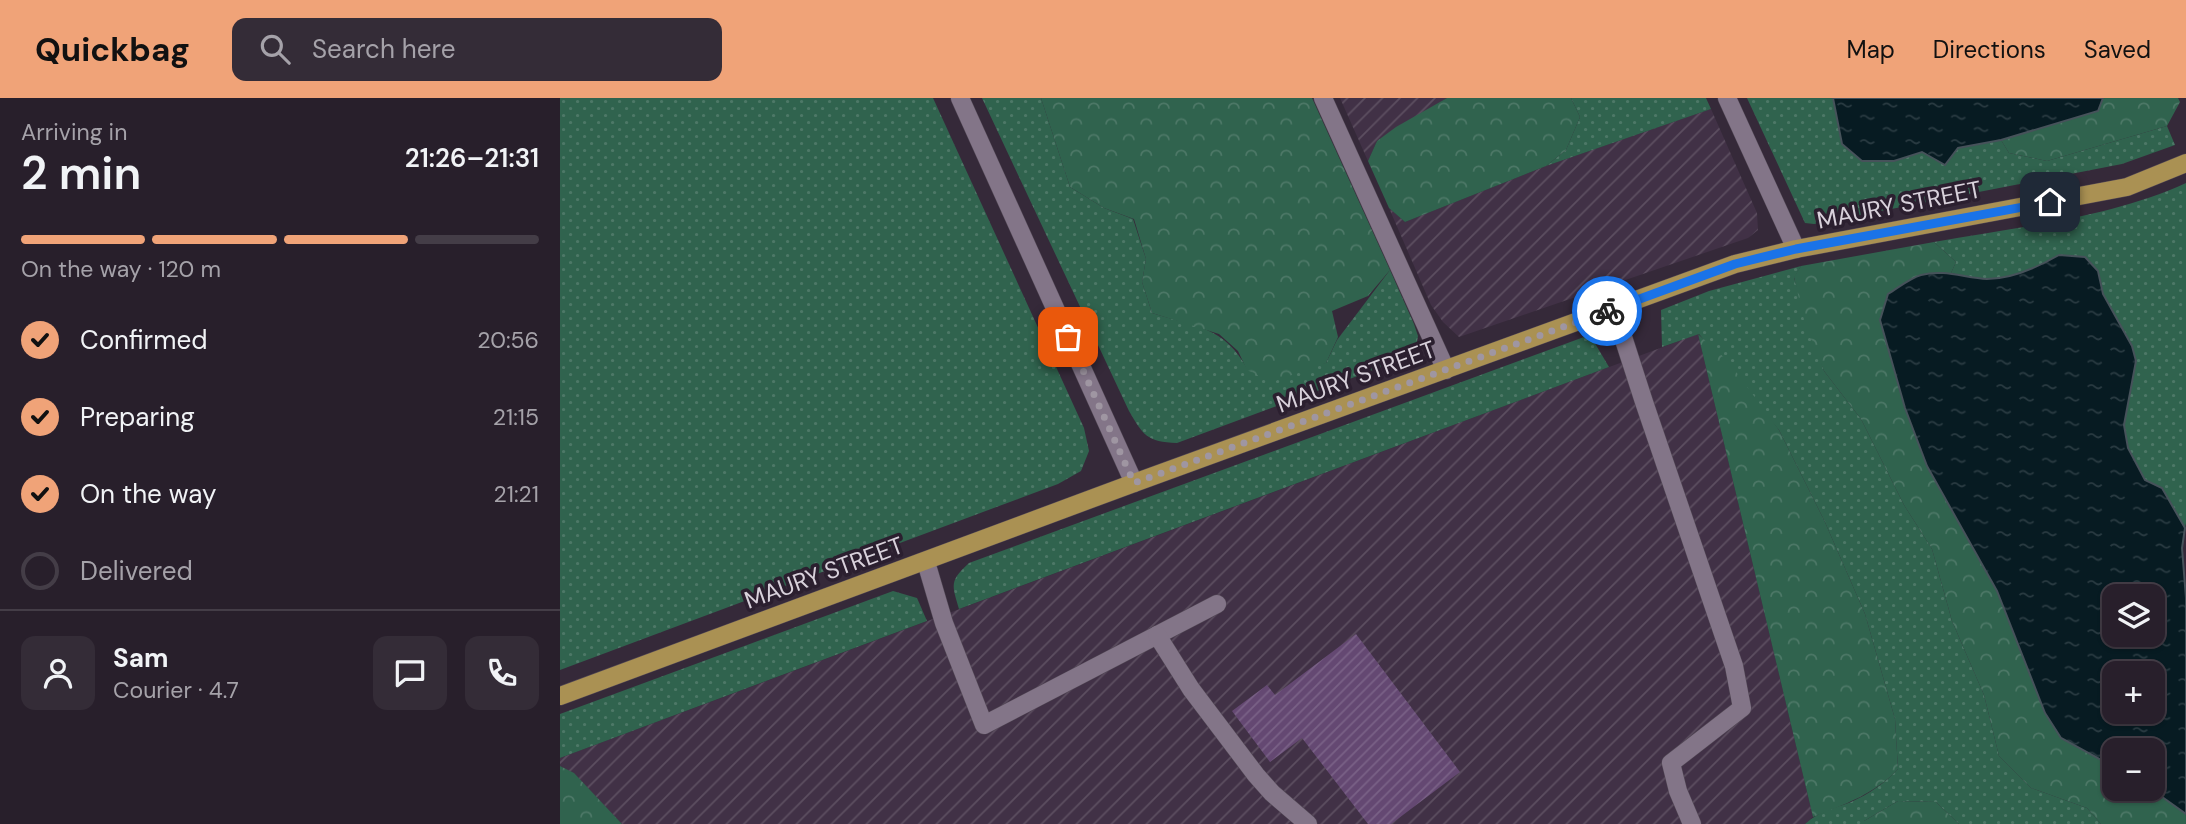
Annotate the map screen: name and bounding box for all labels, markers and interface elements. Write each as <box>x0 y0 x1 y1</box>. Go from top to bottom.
search box <box>232 18 722 81</box>
text: Quickbag <box>35 28 190 71</box>
icon: search <box>256 30 294 68</box>
text: Search here <box>312 32 455 66</box>
text: Map <box>1847 34 1895 65</box>
text: Directions <box>1933 34 2046 65</box>
text: Saved <box>2084 34 2151 65</box>
text: Arriving in <box>21 117 127 147</box>
text: 21:26–21:31 <box>405 141 539 175</box>
text: 2 min <box>21 143 141 203</box>
pin <box>2020 172 2080 232</box>
street label: MAURY STREET <box>1814 173 1984 236</box>
icon: home <box>2031 183 2069 221</box>
text: On the way · 120 m <box>21 254 221 284</box>
courier <box>1572 276 1642 346</box>
icon: bike <box>1588 292 1626 330</box>
pin <box>1038 307 1098 367</box>
icon: bag <box>1049 318 1087 356</box>
icon: check <box>21 321 59 359</box>
text: Confirmed <box>80 323 207 357</box>
text: 20:56 <box>477 325 539 355</box>
street label: MAURY STREET <box>1272 333 1440 420</box>
icon: check <box>21 398 59 436</box>
text: Preparing <box>80 400 195 434</box>
text: 21:15 <box>493 402 539 432</box>
icon: check <box>21 475 59 513</box>
text: On the way <box>80 477 216 511</box>
text: 21:21 <box>494 479 539 509</box>
street label: MAURY STREET <box>740 529 908 616</box>
text: Delivered <box>80 554 193 588</box>
map controls <box>2102 584 2165 801</box>
button: layers <box>2102 584 2165 647</box>
button: person <box>21 636 95 710</box>
button: chat <box>373 636 447 710</box>
button: phone <box>465 636 539 710</box>
text: Sam <box>113 641 168 675</box>
button: + <box>2102 661 2165 724</box>
text: Courier · 4.7 <box>113 675 239 705</box>
button: − <box>2102 738 2165 801</box>

